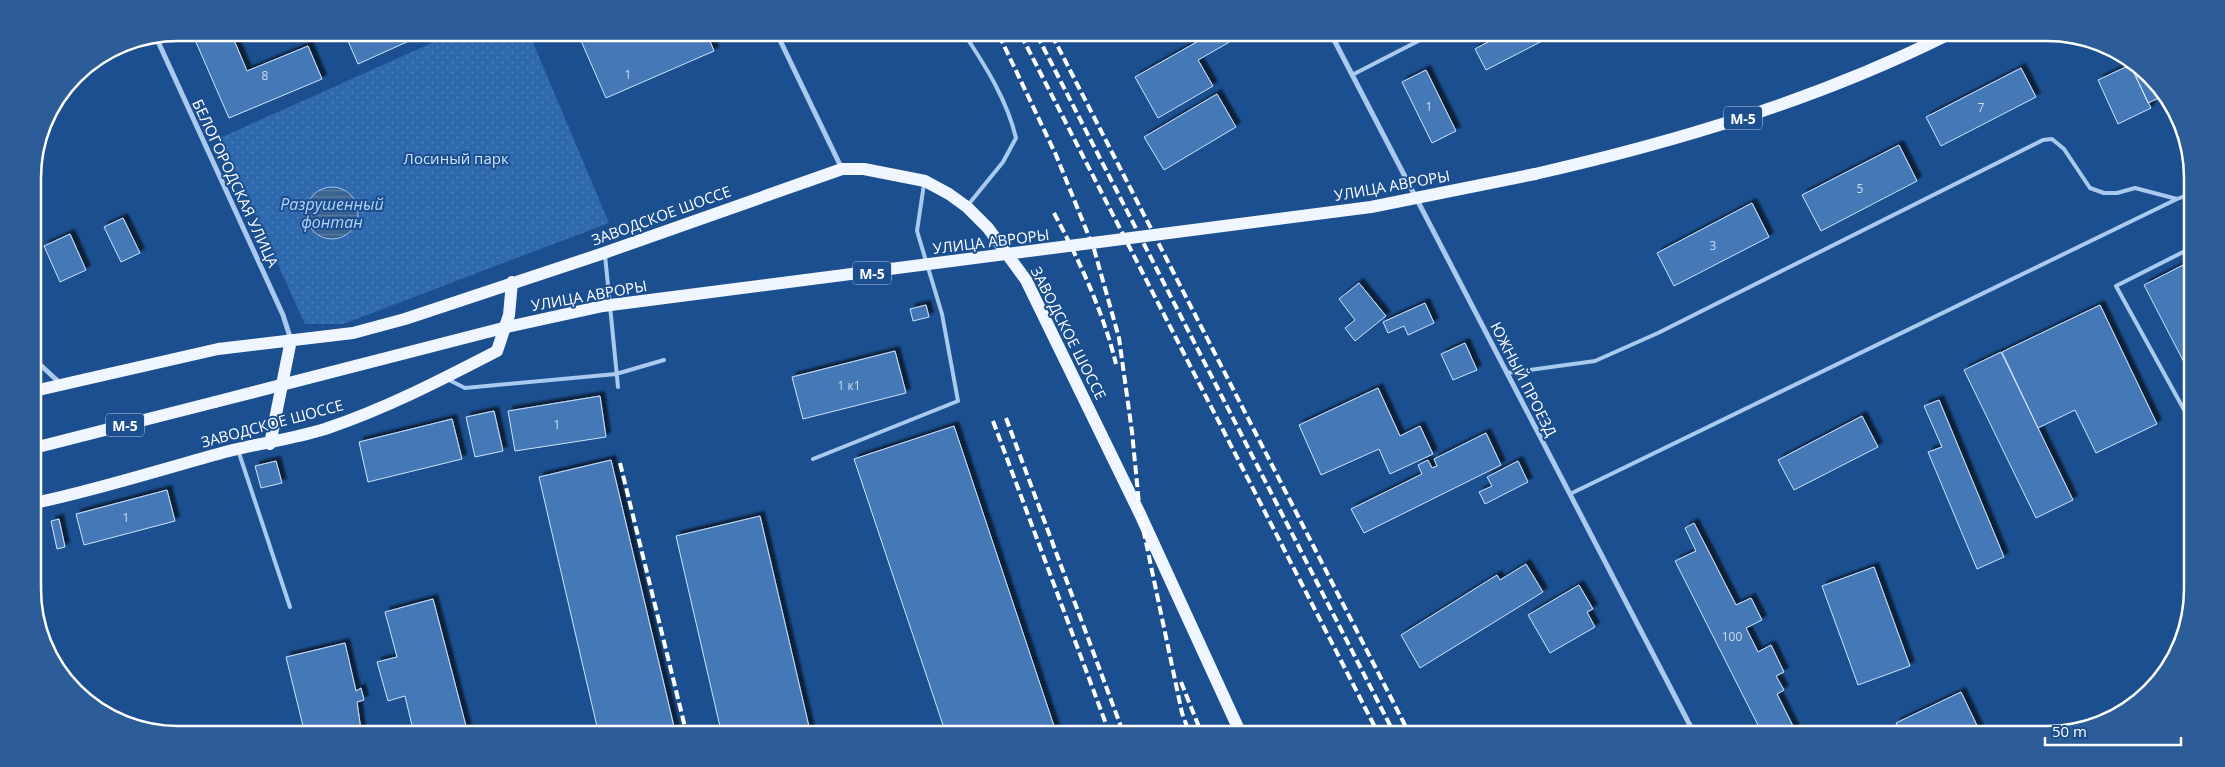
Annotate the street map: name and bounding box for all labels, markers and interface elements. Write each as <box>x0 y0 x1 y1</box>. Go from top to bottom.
house number: 1 <box>625 66 631 83</box>
house number: 8 <box>262 67 269 84</box>
street label: БЕЛОГОРОДСКАЯ УЛИЦА <box>188 96 284 271</box>
house number: 1 <box>1426 98 1432 115</box>
house number: 7 <box>1978 99 1985 116</box>
road number: М-5 <box>1724 106 1762 130</box>
park label: Лосиный парк <box>403 148 509 168</box>
street label: УЛИЦА АВРОРЫ <box>1333 165 1451 205</box>
house number: 5 <box>1857 180 1864 197</box>
street label: ЗАВОДСКОЕ ШОССЕ <box>589 181 733 249</box>
water label: Разрушенный фонтан <box>280 193 384 233</box>
street label: УЛИЦА АВРОРЫ <box>932 224 1050 258</box>
house number: 3 <box>1710 237 1717 254</box>
road number: М-5 <box>853 262 891 284</box>
street label: ЗАВОДСКОЕ ШОССЕ <box>1027 263 1111 403</box>
street label: УЛИЦА АВРОРЫ <box>530 275 648 315</box>
street label: ЮЖНЫЙ ПРОЕЗД <box>1486 318 1562 440</box>
house number: 1 к1 <box>837 377 861 394</box>
street label: ЗАВОДСКОЕ ШОССЕ <box>199 394 345 452</box>
road number: М-5 <box>106 414 144 436</box>
house number: 1 <box>554 416 560 433</box>
house number: 1 <box>123 509 129 526</box>
house number: 100 <box>1722 628 1742 645</box>
scale bar <box>2045 714 2181 746</box>
text: 50 m <box>2052 721 2087 741</box>

